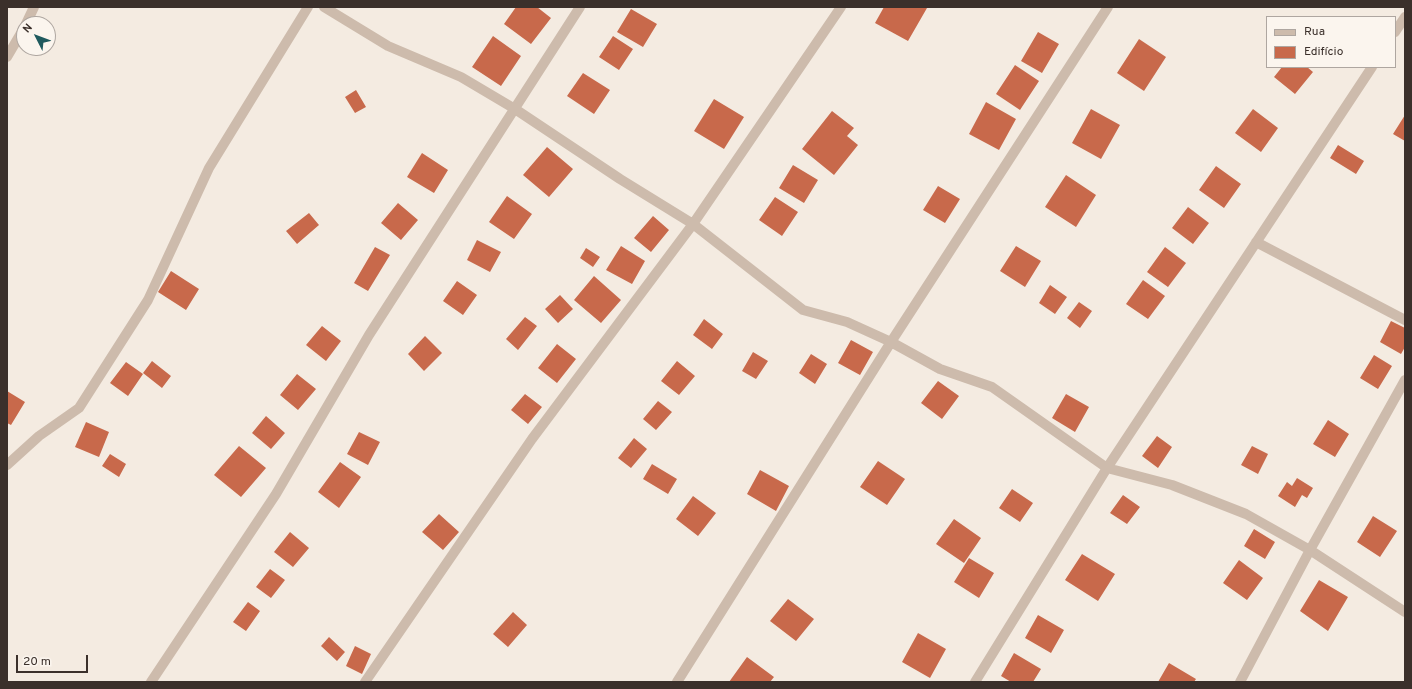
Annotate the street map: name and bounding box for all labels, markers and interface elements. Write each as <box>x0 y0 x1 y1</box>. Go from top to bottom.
north arrow <box>16 16 56 56</box>
legend <box>1266 16 1396 68</box>
text: N <box>20 21 36 36</box>
text: Rua <box>1304 24 1325 40</box>
text: Edifício <box>1304 44 1343 60</box>
scale bar <box>18 647 90 673</box>
text: 20 m <box>23 654 51 670</box>

